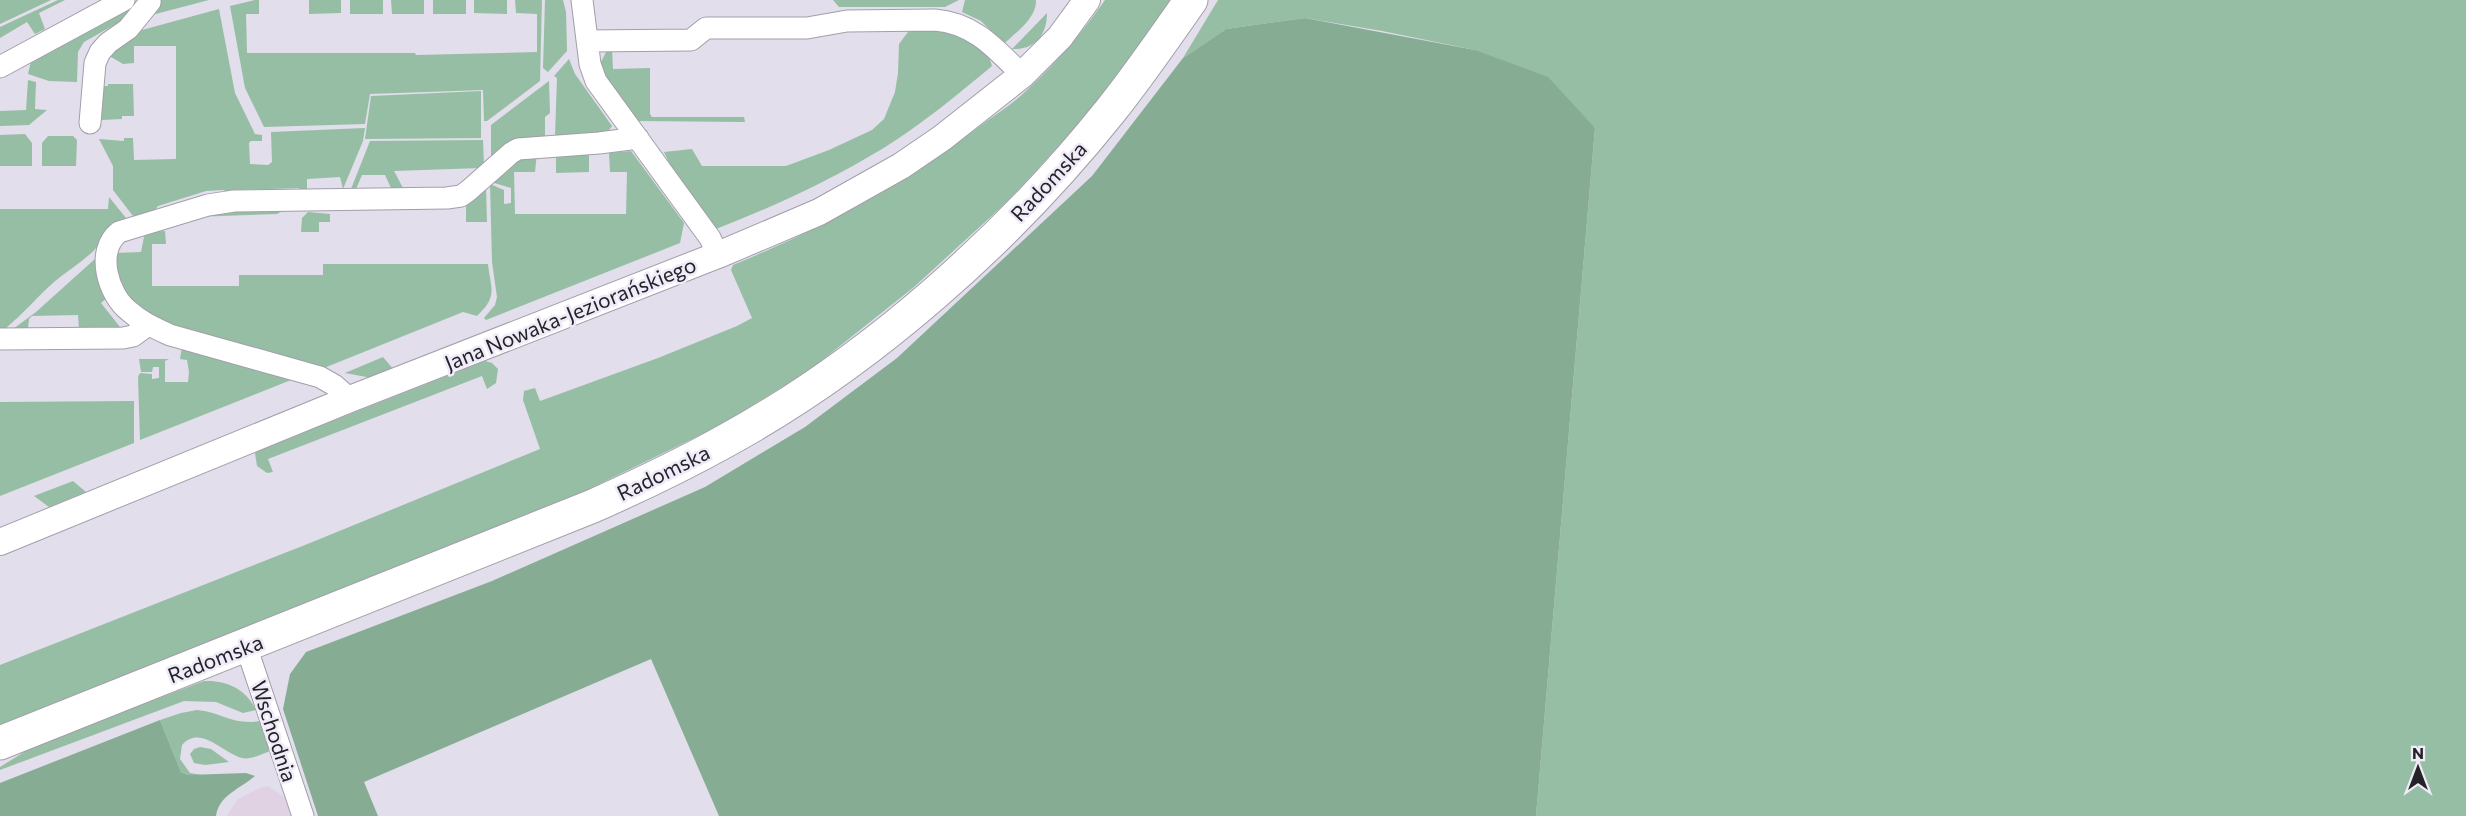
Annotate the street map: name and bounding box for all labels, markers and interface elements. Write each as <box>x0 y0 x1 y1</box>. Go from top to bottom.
street label: Radomska <box>1005 136 1091 226</box>
street label: Jana Nowaka-Jeziorańskiego <box>441 251 699 375</box>
street label: Radomska <box>613 439 713 505</box>
street label: Radomska <box>164 628 266 688</box>
street label: Wschodnia <box>247 677 303 785</box>
north arrow <box>2388 738 2448 798</box>
text: N <box>2412 743 2424 762</box>

